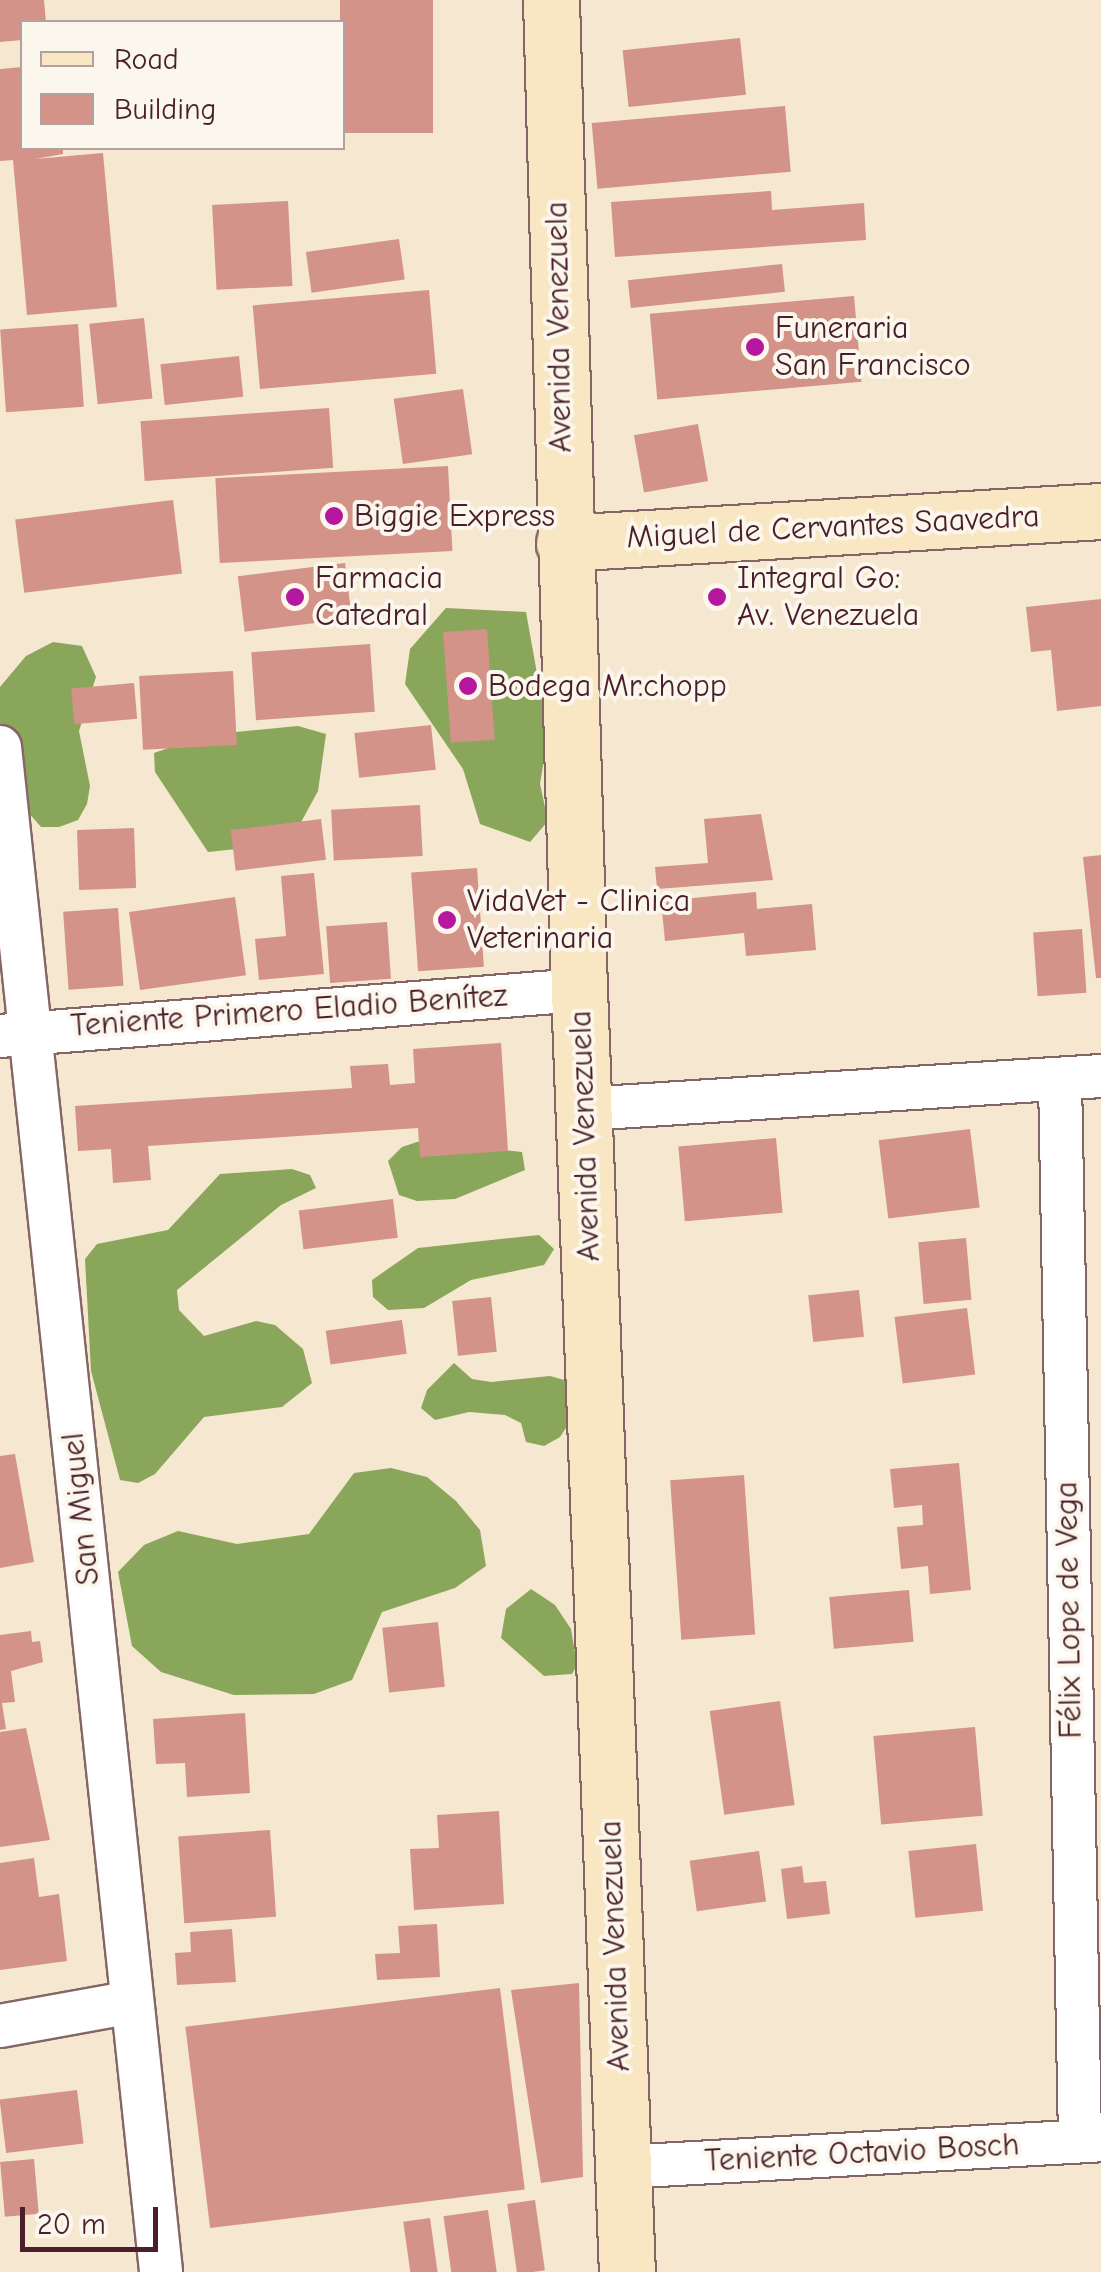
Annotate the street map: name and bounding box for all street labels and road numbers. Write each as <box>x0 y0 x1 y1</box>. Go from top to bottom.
street label: Avenida Venezuela <box>538 201 580 453</box>
street label: Miguel de Cervantes Saavedra <box>626 497 1040 557</box>
street label: Teniente Primero Eladio Benítez <box>69 977 509 1045</box>
street label: Avenida Venezuela <box>561 1010 609 1262</box>
street label: San Miguel <box>54 1431 108 1587</box>
street label: Félix Lope de Vega <box>1048 1481 1090 1739</box>
street label: Avenida Venezuela <box>591 1820 639 2072</box>
street label: Teniente Octavio Bosch <box>704 2126 1020 2180</box>

